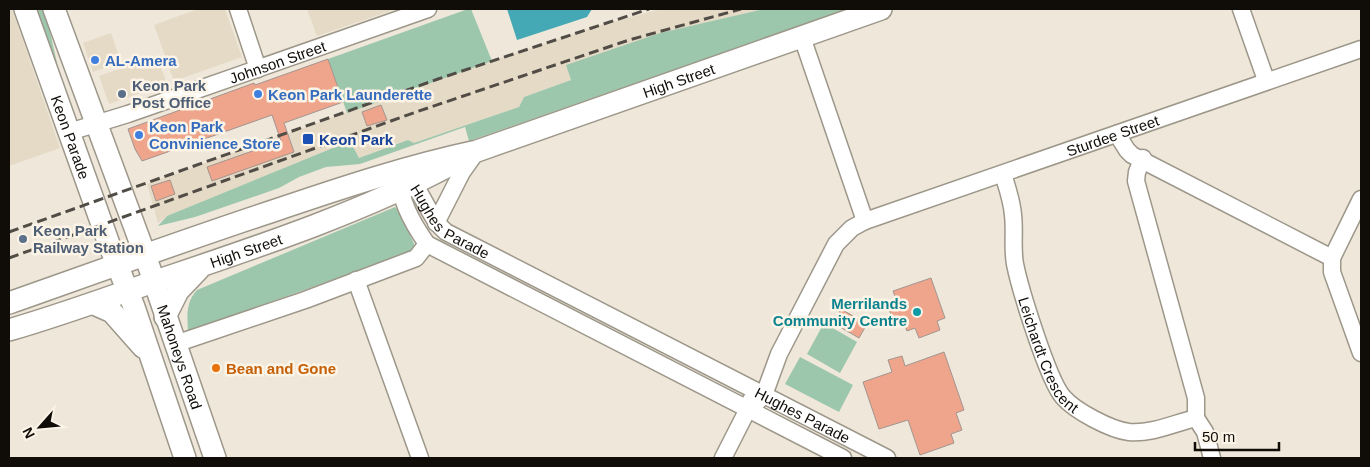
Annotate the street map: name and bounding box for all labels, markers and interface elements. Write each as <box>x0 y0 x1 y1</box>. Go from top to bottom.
street label: Johnson Street <box>227 37 329 86</box>
place label: AL-Amera <box>105 52 177 69</box>
marker: AL-Amera <box>89 54 101 66</box>
street label: High Street <box>640 59 718 101</box>
place label: Keon Park Post Office <box>132 77 211 111</box>
place label: Keon Park Launderette <box>268 86 432 103</box>
marker: Keon Park Post Office <box>116 88 128 100</box>
marker: Keon Park Launderette <box>252 88 264 100</box>
street label: Keon Parade <box>48 93 94 181</box>
street label: Sturdee Street <box>1064 111 1162 159</box>
place label: Keon Park Convinience Store <box>149 118 281 152</box>
marker: Keon Park Convinience Store <box>133 129 145 141</box>
place label: Keon Park <box>319 131 394 148</box>
marker: Keon Park <box>301 132 315 146</box>
street label: Hughes Parade <box>408 181 493 261</box>
place label: Keon Park Railway Station <box>33 222 144 256</box>
street label: High Street <box>208 230 285 271</box>
marker: Keon Park Railway Station <box>17 233 29 245</box>
place label: Merrilands Community Centre <box>773 295 907 329</box>
street label: Leichardt Crescent <box>1016 295 1083 416</box>
street label: Mahoneys Road <box>154 302 206 411</box>
marker: Merrilands Community Centre <box>911 306 923 318</box>
place label: Bean and Gone <box>226 360 336 377</box>
marker: Bean and Gone <box>210 362 222 374</box>
street label: Hughes Parade <box>752 383 853 446</box>
north arrow <box>15 402 65 452</box>
scale bar <box>1195 420 1279 452</box>
text: N <box>19 425 38 441</box>
text: 50 m <box>1202 428 1235 445</box>

